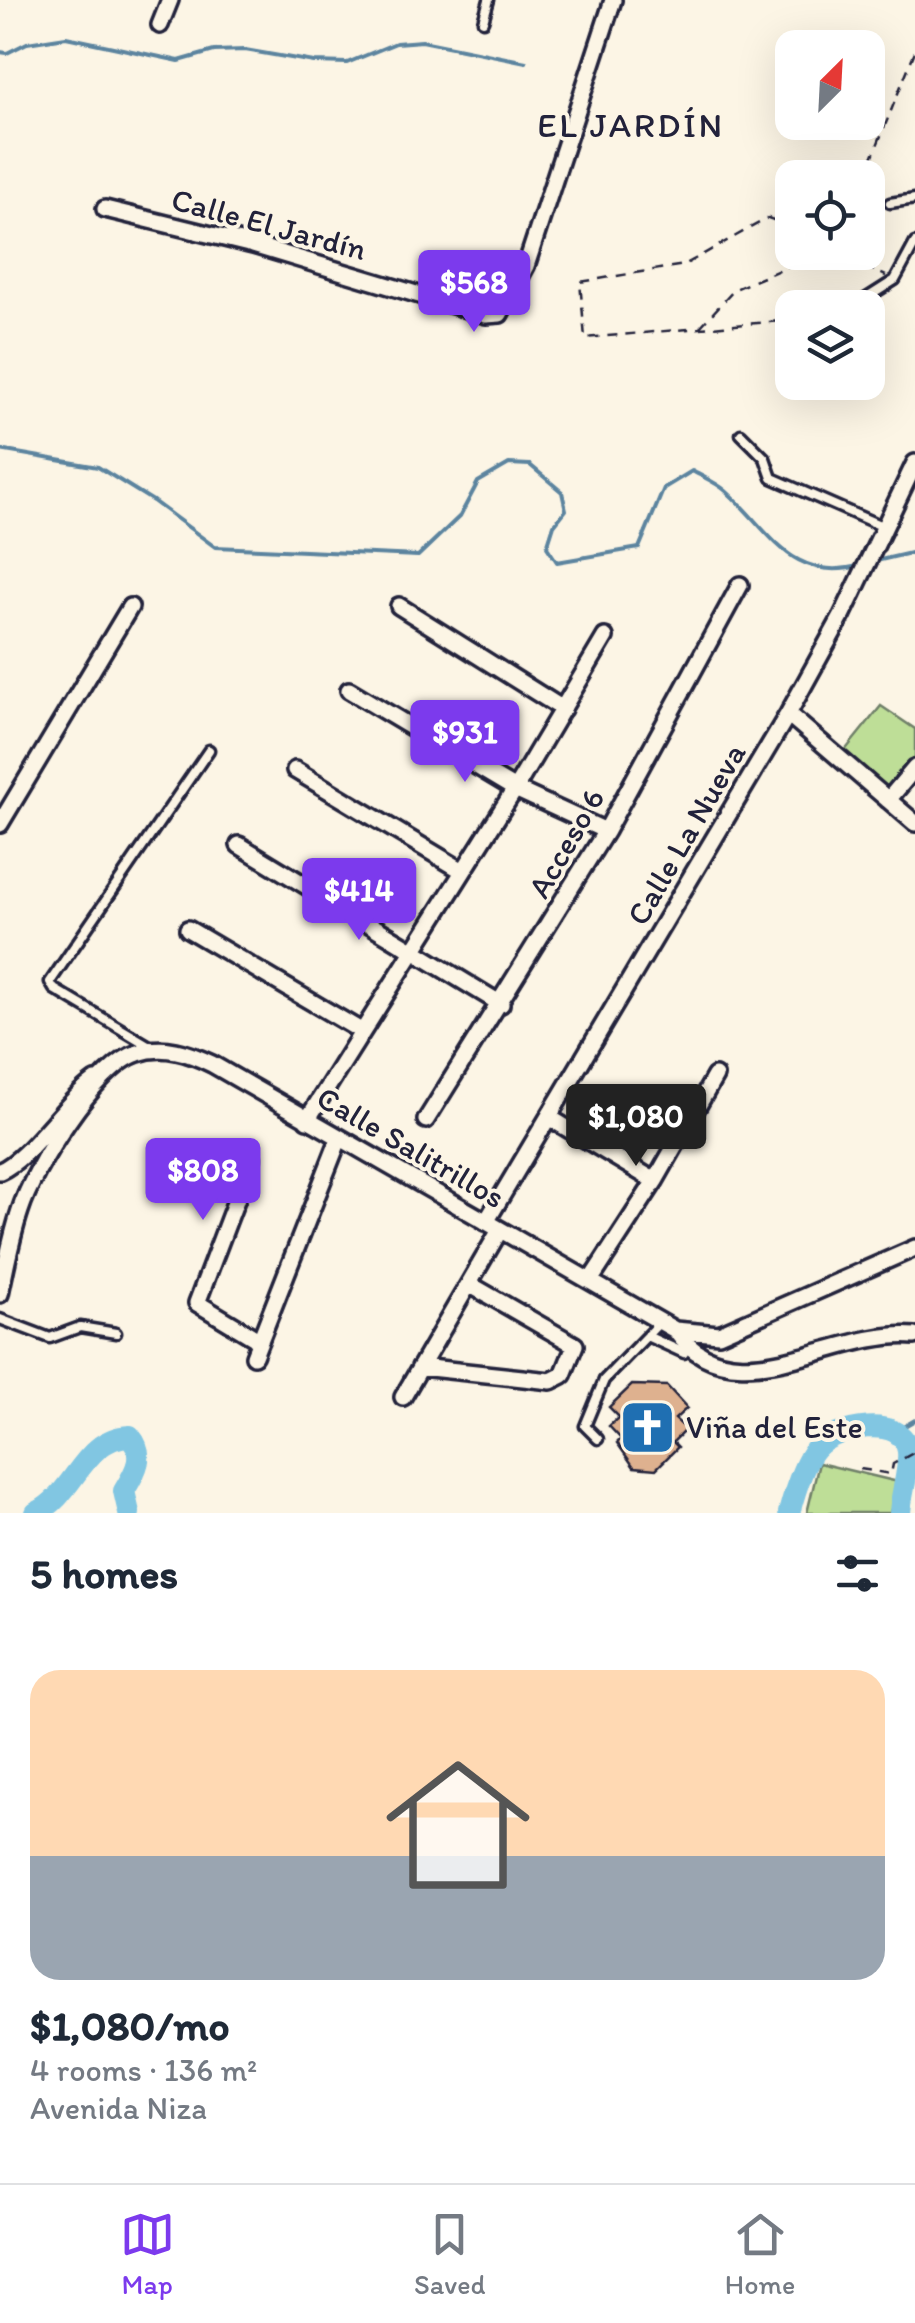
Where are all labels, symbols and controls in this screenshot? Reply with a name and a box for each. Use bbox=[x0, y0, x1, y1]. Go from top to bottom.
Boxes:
north arrow bbox=[775, 30, 885, 140]
map controls bbox=[775, 30, 885, 400]
district label: EL JARDÍN bbox=[537, 104, 725, 146]
button: locate bbox=[775, 160, 885, 270]
street label: Calle El Jardín bbox=[167, 180, 371, 268]
pin: $568 bbox=[415, 250, 533, 335]
text: $568 bbox=[440, 263, 508, 301]
button: layers bbox=[775, 290, 885, 400]
pin: $931 bbox=[406, 700, 524, 785]
text: $931 bbox=[432, 713, 498, 751]
street label: Calle La Nueva bbox=[619, 736, 754, 932]
street label: Acceso 6 bbox=[520, 781, 612, 905]
pin: $414 bbox=[300, 858, 418, 943]
text: $414 bbox=[324, 871, 394, 909]
street label: Calle Salitrillos bbox=[310, 1078, 512, 1216]
pin: $1,080 bbox=[555, 1084, 717, 1169]
text: $1,080 bbox=[588, 1097, 684, 1135]
pin: $808 bbox=[144, 1138, 262, 1223]
text: $808 bbox=[167, 1151, 239, 1189]
church icon: Viña del Este bbox=[617, 1397, 677, 1457]
place label: Viña del Este bbox=[686, 1408, 863, 1446]
icon: filters bbox=[830, 1546, 885, 1601]
text: 5 homes bbox=[30, 1548, 178, 1599]
icon: home bbox=[368, 1735, 548, 1915]
text: $1,080/mo bbox=[30, 2000, 230, 2051]
text: 4 rooms · 136 m² bbox=[30, 2051, 257, 2089]
text: Avenida Niza bbox=[30, 2089, 207, 2127]
tab: Map bbox=[120, 2207, 175, 2301]
tab: Saved bbox=[414, 2207, 485, 2301]
tab: Home bbox=[725, 2207, 795, 2301]

